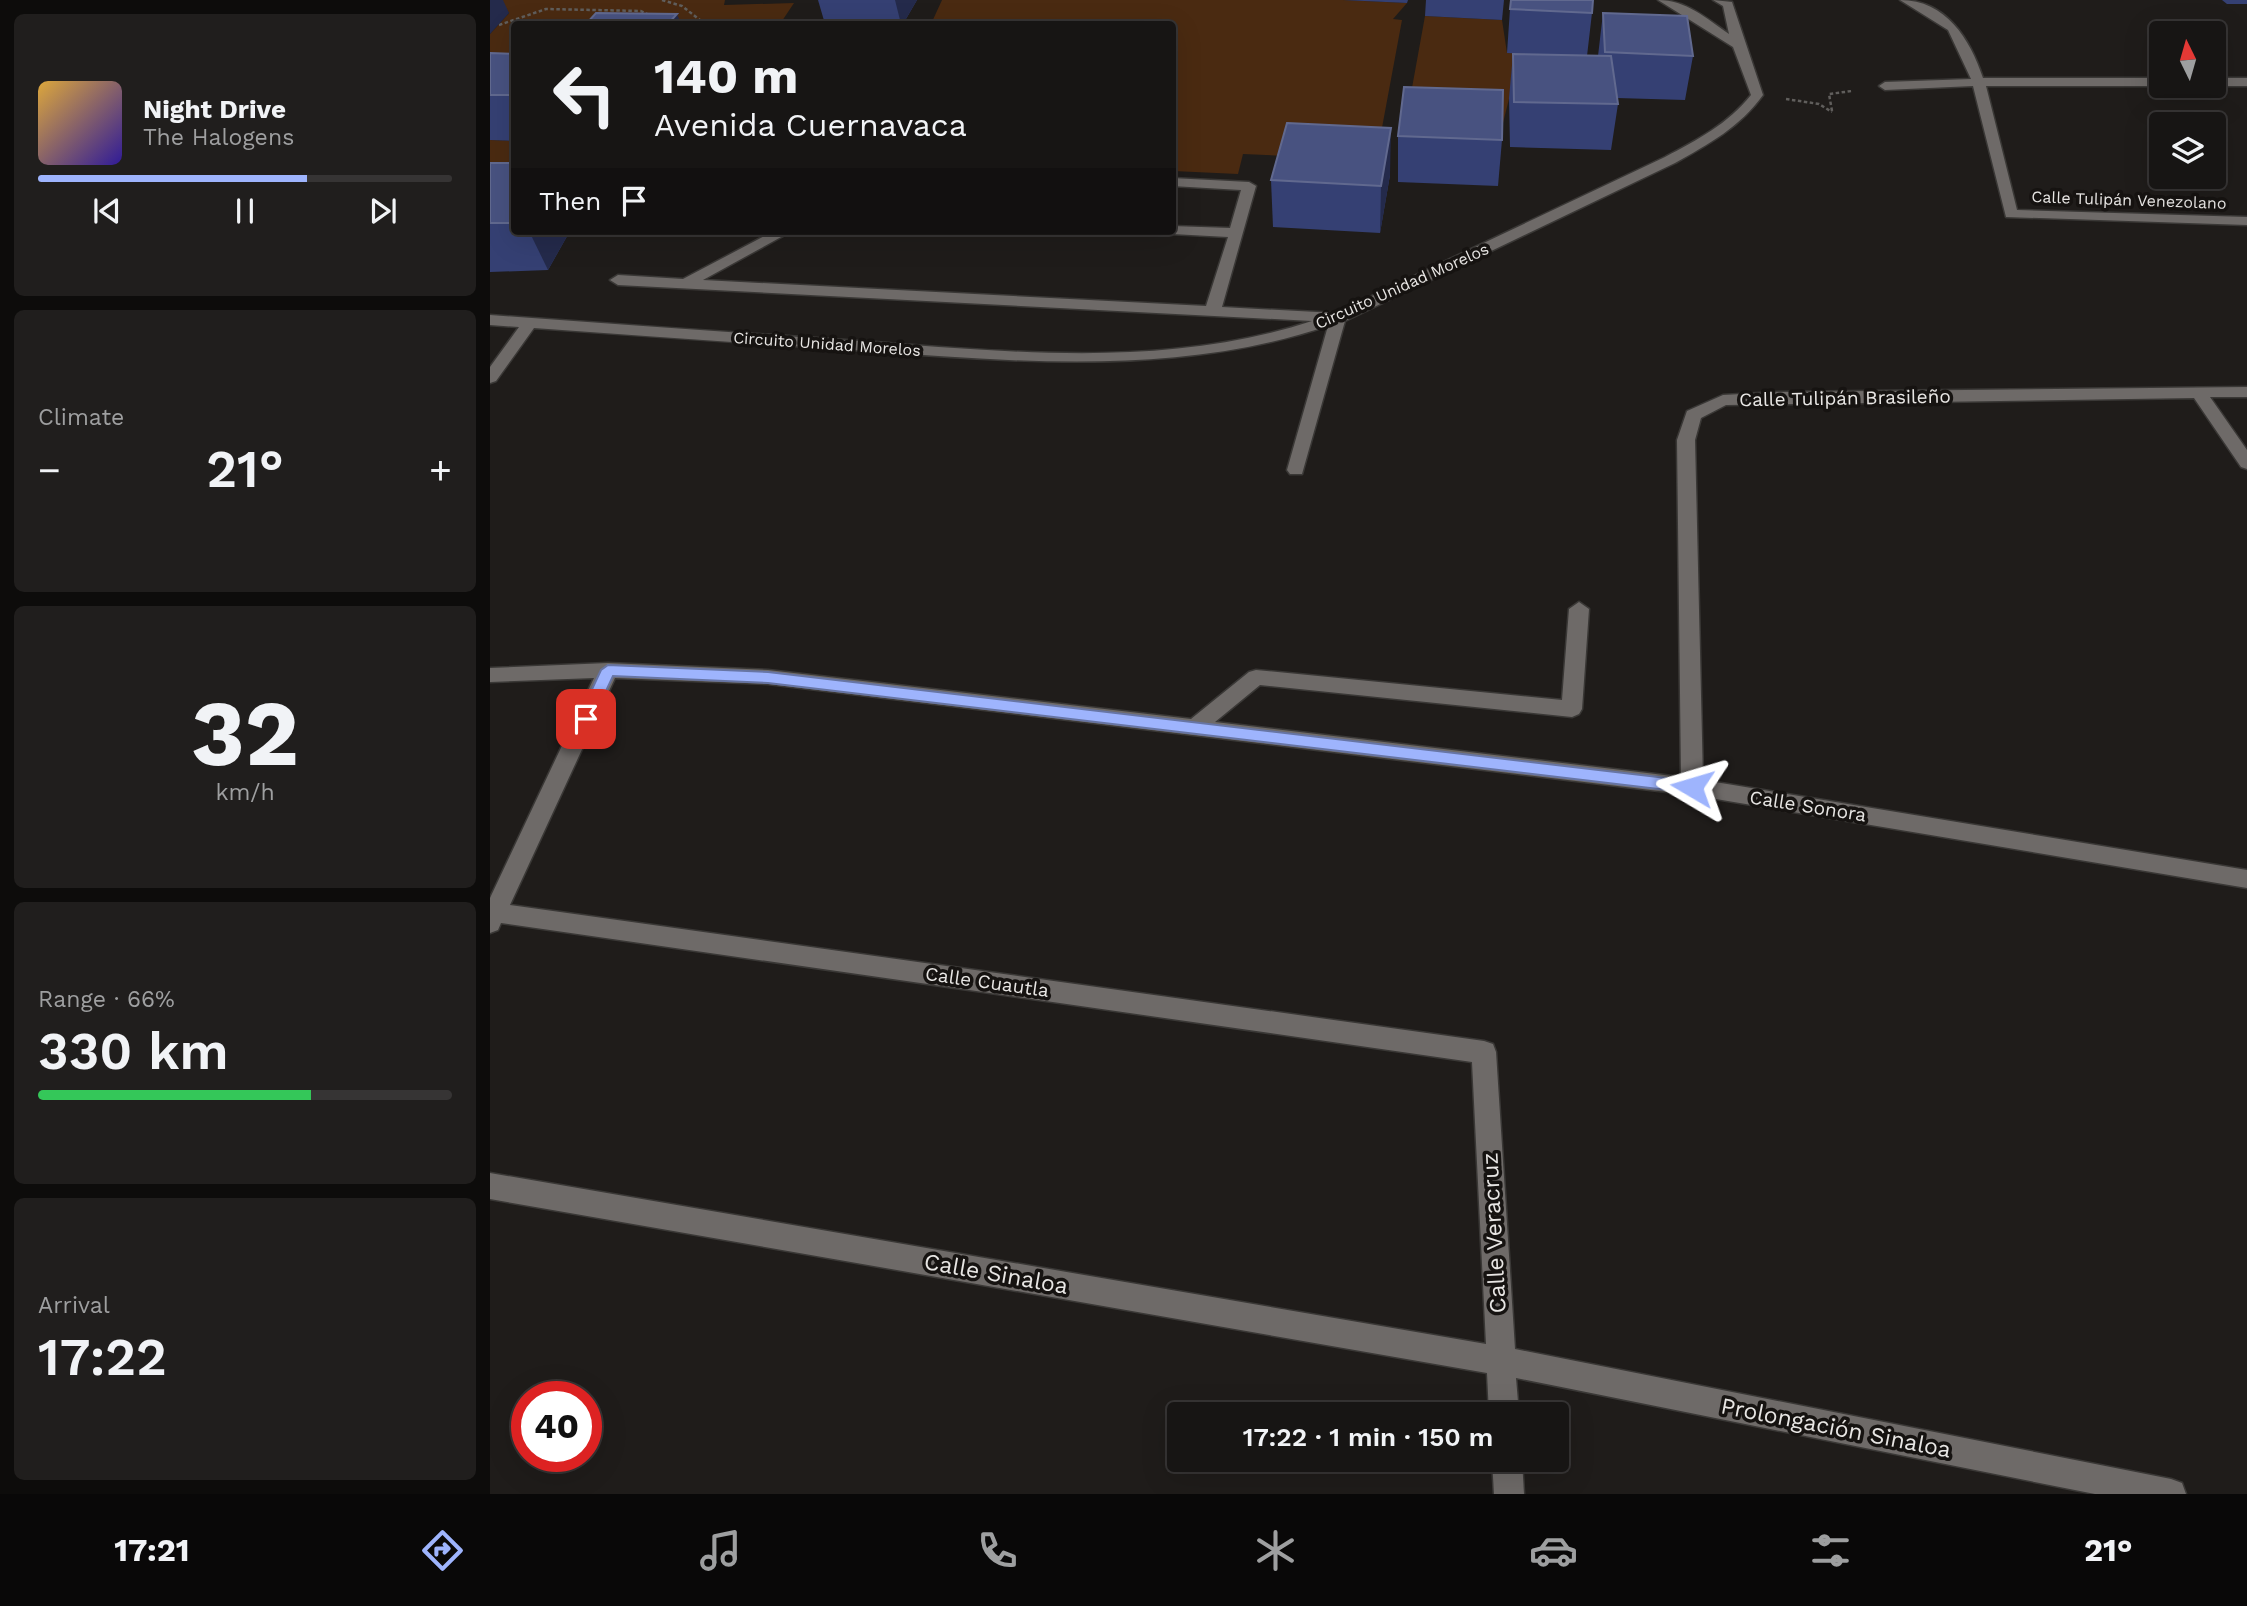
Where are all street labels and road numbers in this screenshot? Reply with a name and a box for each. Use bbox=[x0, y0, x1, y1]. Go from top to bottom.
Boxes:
street label: Calle Tulipán Venezolano bbox=[2031, 187, 2227, 213]
street label: Circuito Unidad Morelos bbox=[1312, 239, 1492, 333]
street label: Circuito Unidad Morelos bbox=[733, 328, 921, 360]
street label: Calle Tulipán Brasileño bbox=[1739, 385, 1951, 411]
street label: Calle Sonora bbox=[1748, 785, 1868, 827]
street label: Calle Cuautla bbox=[924, 962, 1051, 1002]
street label: Calle Veracruz bbox=[1476, 1152, 1512, 1314]
street label: Calle Sinaloa bbox=[922, 1248, 1070, 1300]
street label: Prolongación Sinaloa bbox=[1719, 1392, 1953, 1464]

